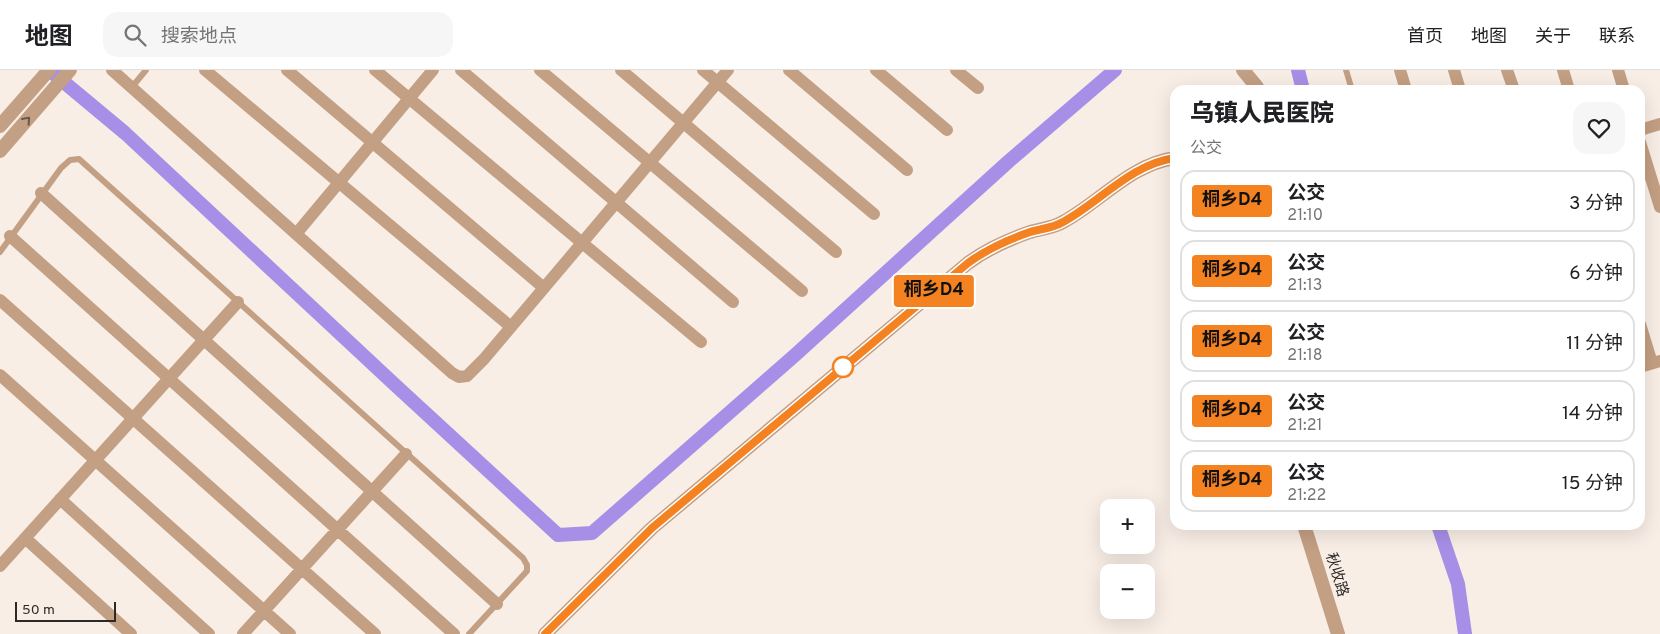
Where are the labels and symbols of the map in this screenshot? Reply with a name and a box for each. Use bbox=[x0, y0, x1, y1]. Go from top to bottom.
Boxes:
one-way arrow bbox=[21, 117, 30, 126]
line badge: 桐乡D4 bbox=[899, 275, 969, 307]
unlabelled marker bbox=[832, 356, 854, 378]
street label: 秋收路 bbox=[1320, 550, 1353, 599]
scale bar bbox=[15, 599, 116, 622]

